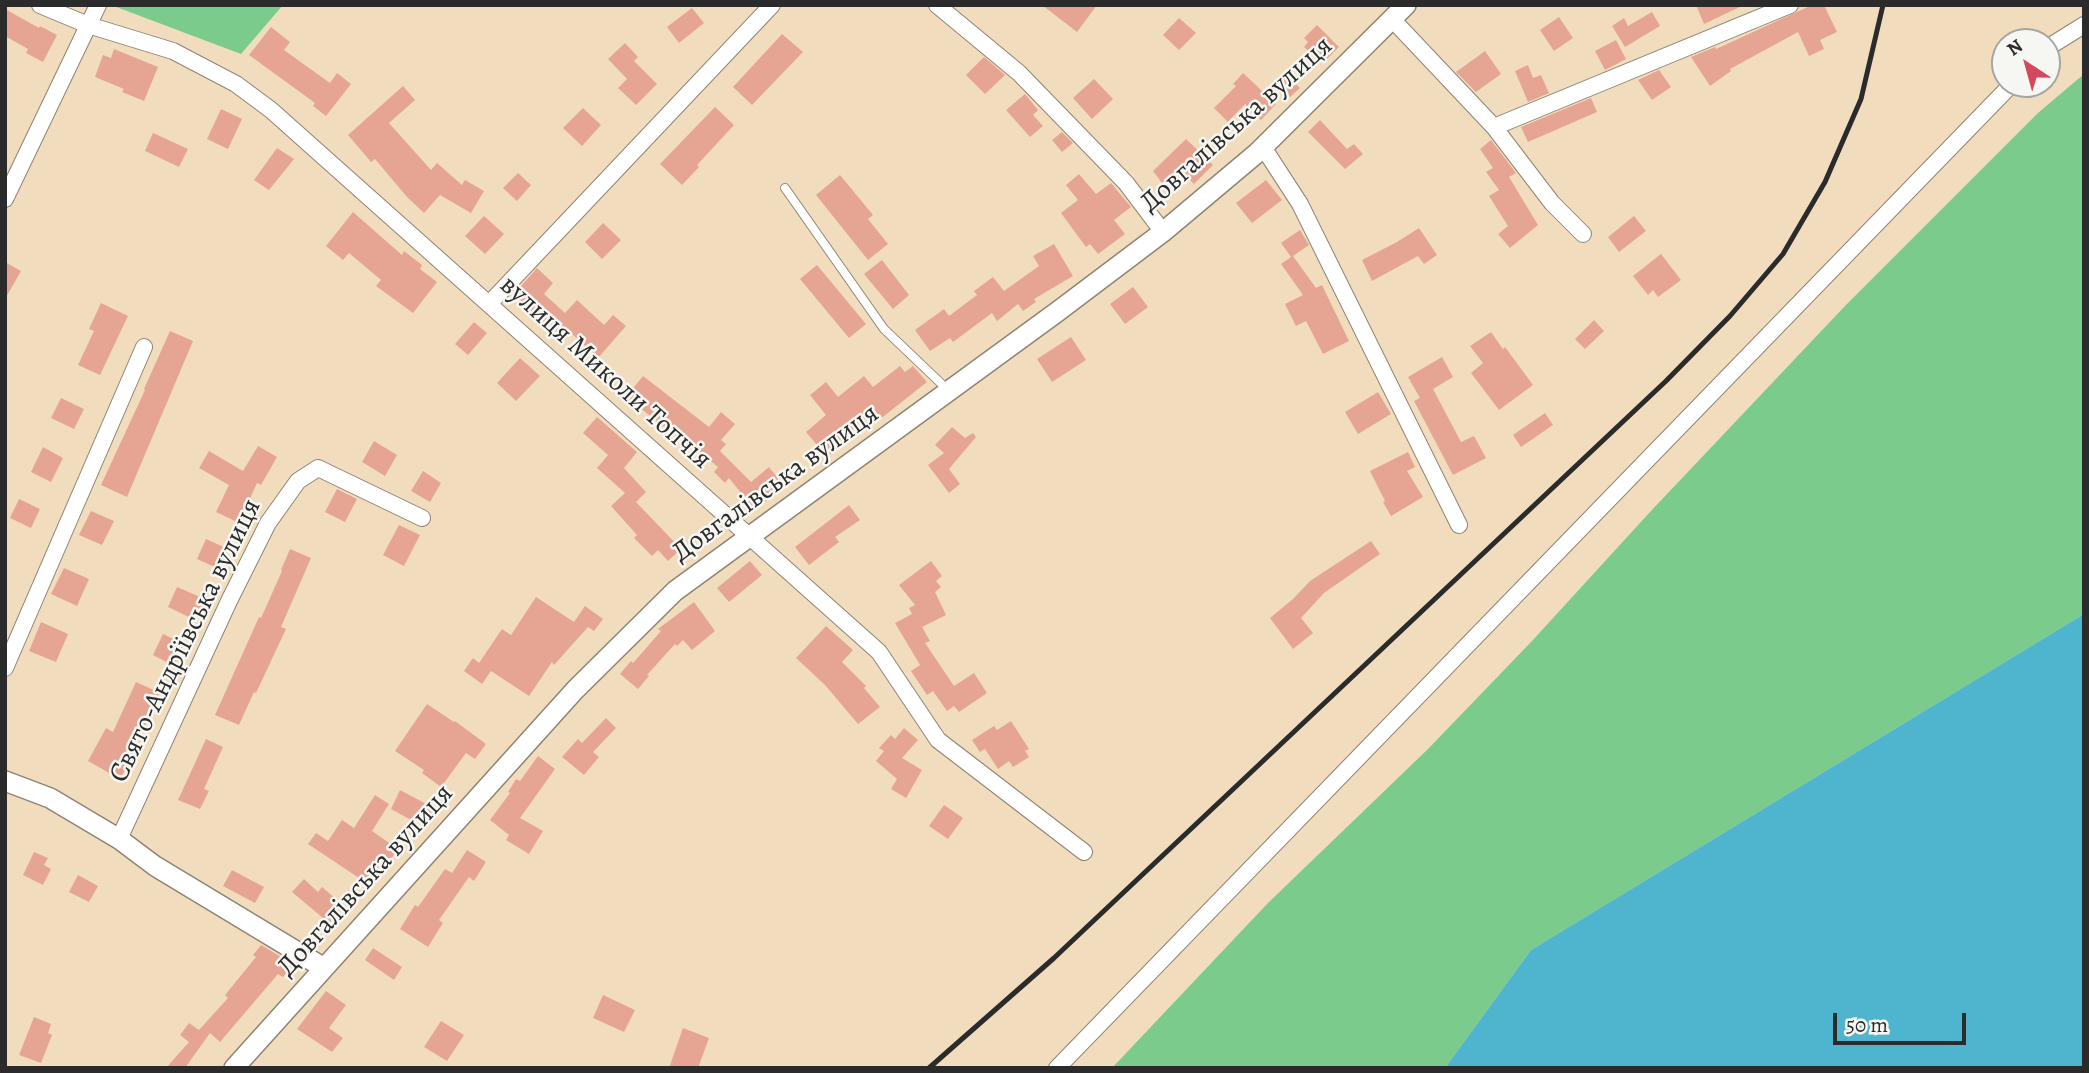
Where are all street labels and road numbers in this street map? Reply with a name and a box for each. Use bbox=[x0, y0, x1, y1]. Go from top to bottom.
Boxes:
street label: Довгалівська вулиця bbox=[1134, 30, 1340, 220]
street label: вулиця Миколи Топчія bbox=[492, 269, 718, 477]
street label: Довгалівська вулиця bbox=[666, 398, 886, 570]
street label: Свято-Андріївська вулиця bbox=[103, 494, 269, 788]
street label: Довгалівська вулиця bbox=[271, 778, 461, 984]

